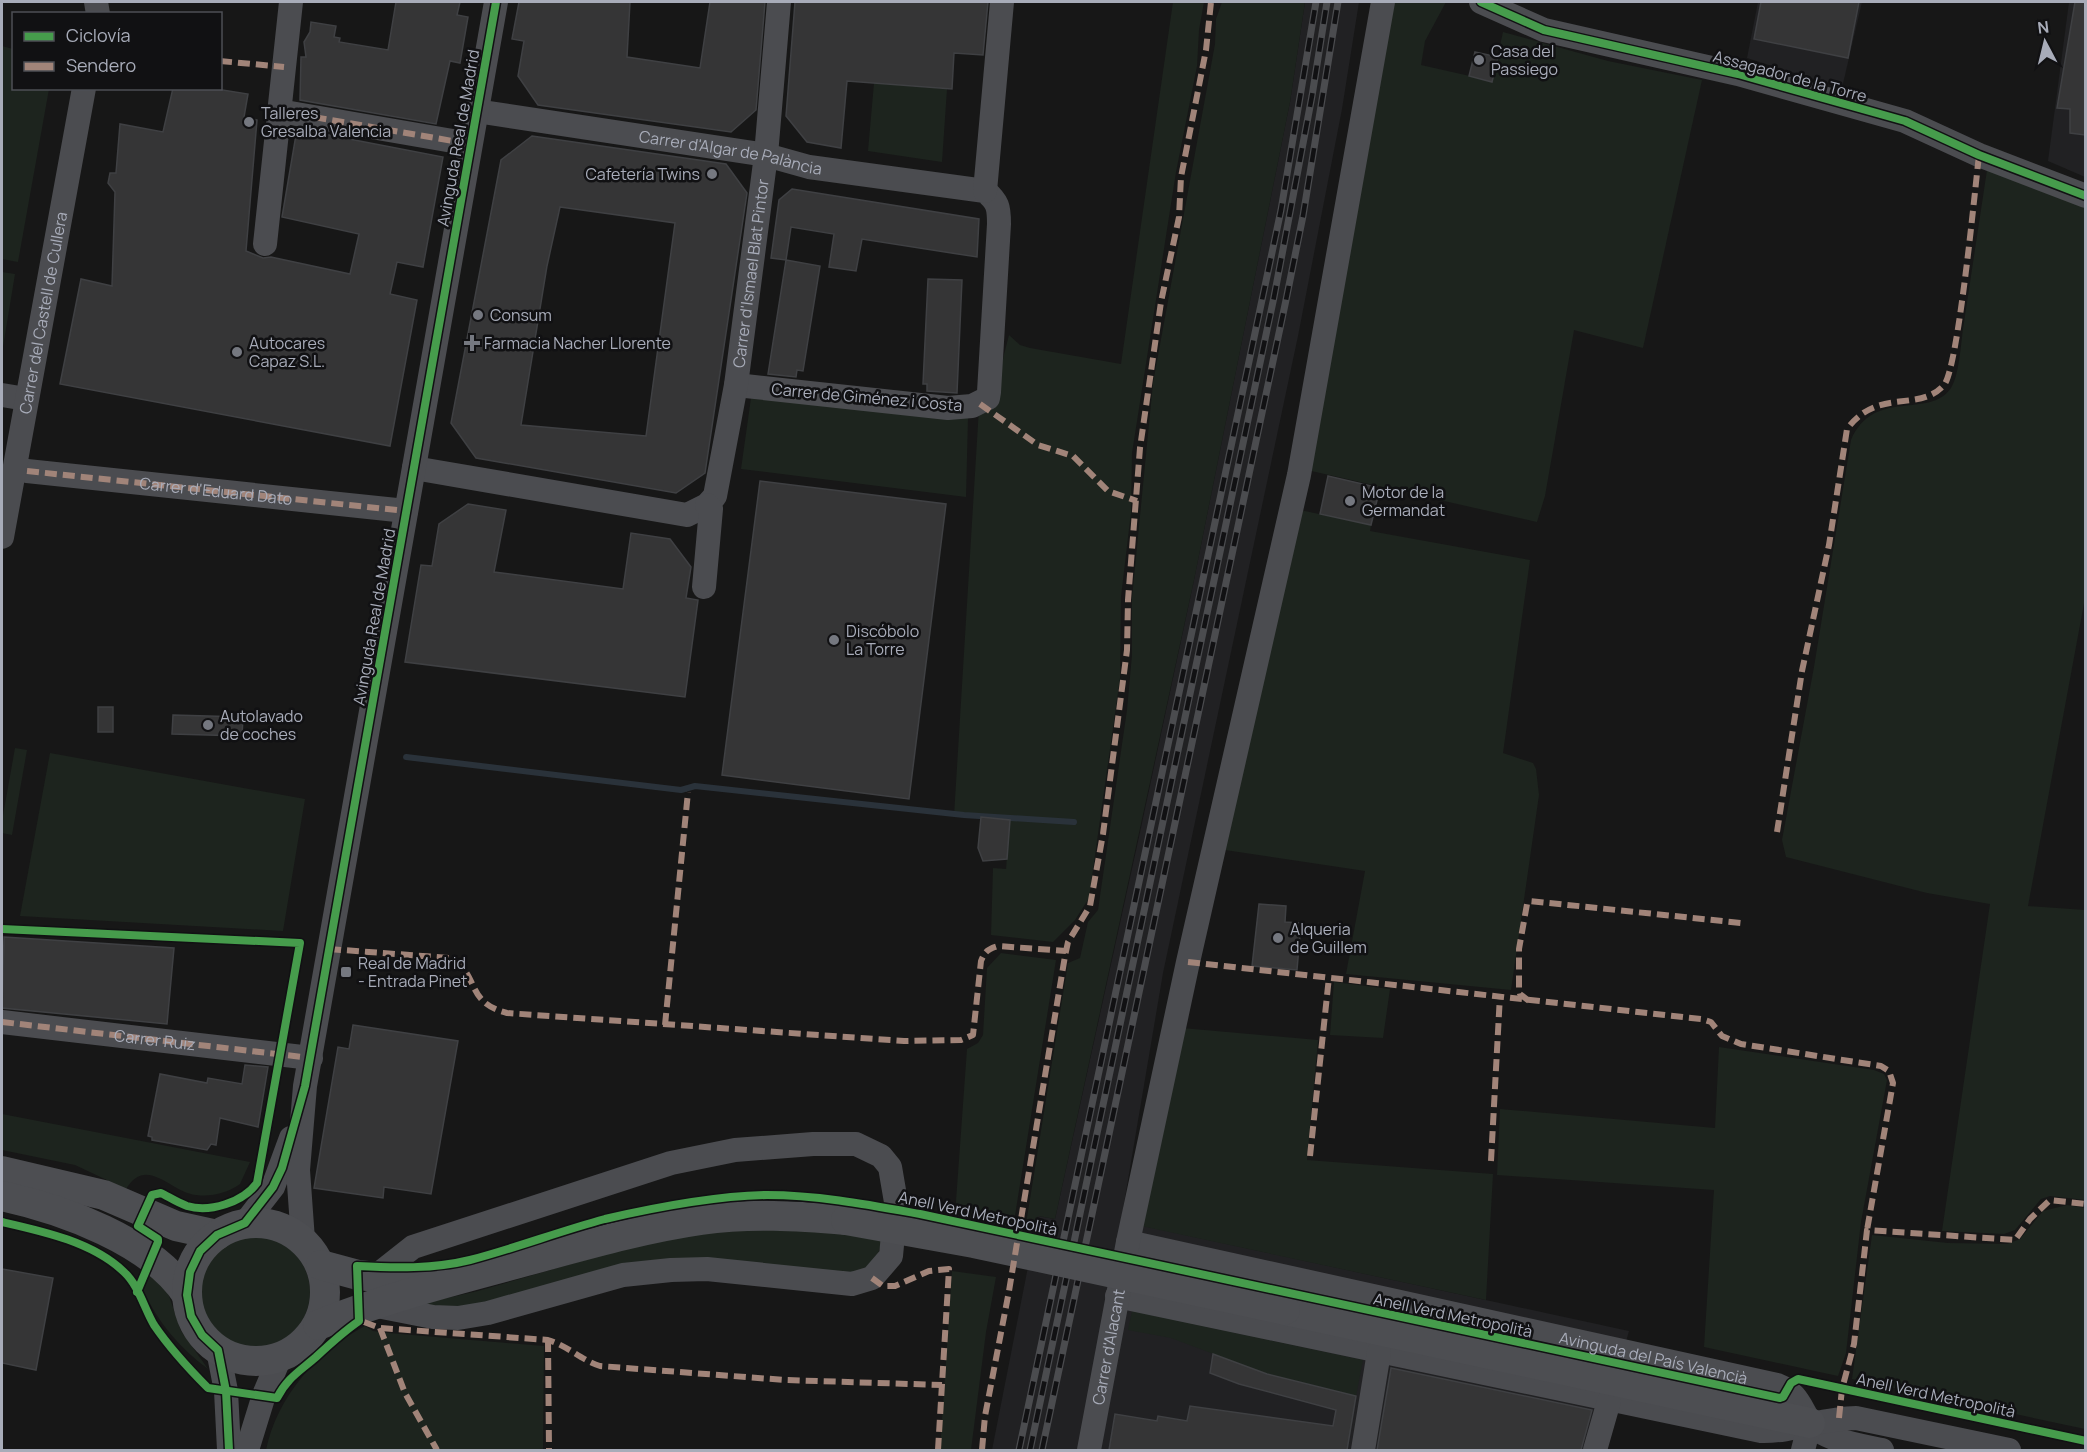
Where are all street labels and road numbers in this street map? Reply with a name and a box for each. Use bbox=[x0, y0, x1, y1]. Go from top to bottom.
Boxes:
street label: Assagador de la Torre bbox=[1711, 45, 1869, 107]
street label: Avinguda Real de Madrid bbox=[432, 48, 484, 228]
street label: Carrer d'Algar de Palància bbox=[638, 125, 823, 180]
street label: Carrer d'Ismael Blat Pintor bbox=[727, 177, 774, 369]
street label: Carrer del Castell de Cullera bbox=[14, 210, 72, 416]
street label: Carrer de Giménez i Costa bbox=[771, 378, 963, 416]
street label: Carrer d'Eduard Dato bbox=[138, 472, 293, 510]
street label: Avinguda Real de Madrid bbox=[348, 527, 400, 707]
street label: Carrer Ruiz bbox=[113, 1024, 197, 1055]
street label: Anell Verd Metropolità bbox=[897, 1185, 1059, 1241]
street label: Carrer d'Alacant bbox=[1087, 1287, 1130, 1407]
street label: Anell Verd Metropolità bbox=[1372, 1287, 1534, 1343]
street label: Avinguda del País Valencià bbox=[1557, 1326, 1750, 1389]
street label: Anell Verd Metropolità bbox=[1855, 1367, 2017, 1423]

